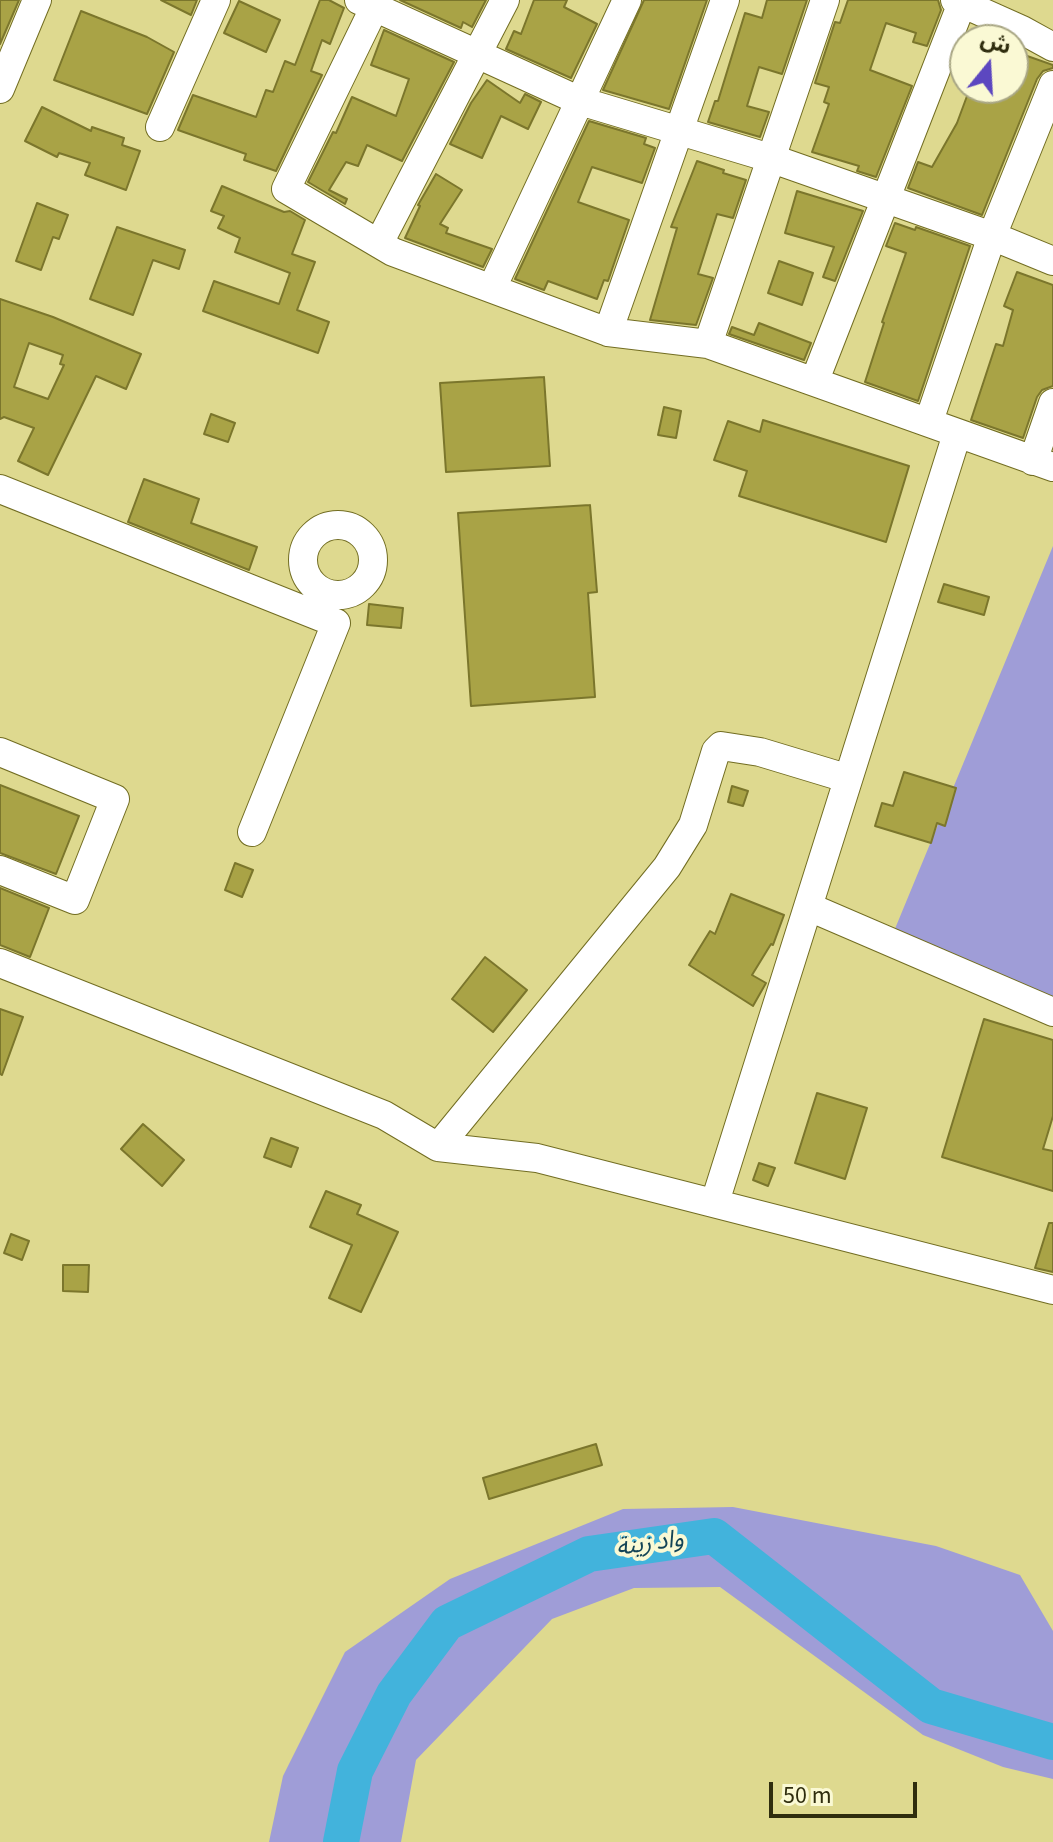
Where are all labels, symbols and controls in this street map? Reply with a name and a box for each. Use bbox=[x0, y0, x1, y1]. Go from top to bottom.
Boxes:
text: ش bbox=[977, 23, 1015, 63]
north arrow bbox=[949, 24, 1029, 104]
water label: واد زينة bbox=[614, 1526, 686, 1564]
scale bar bbox=[773, 1766, 921, 1816]
text: 50 m bbox=[783, 1778, 832, 1813]

